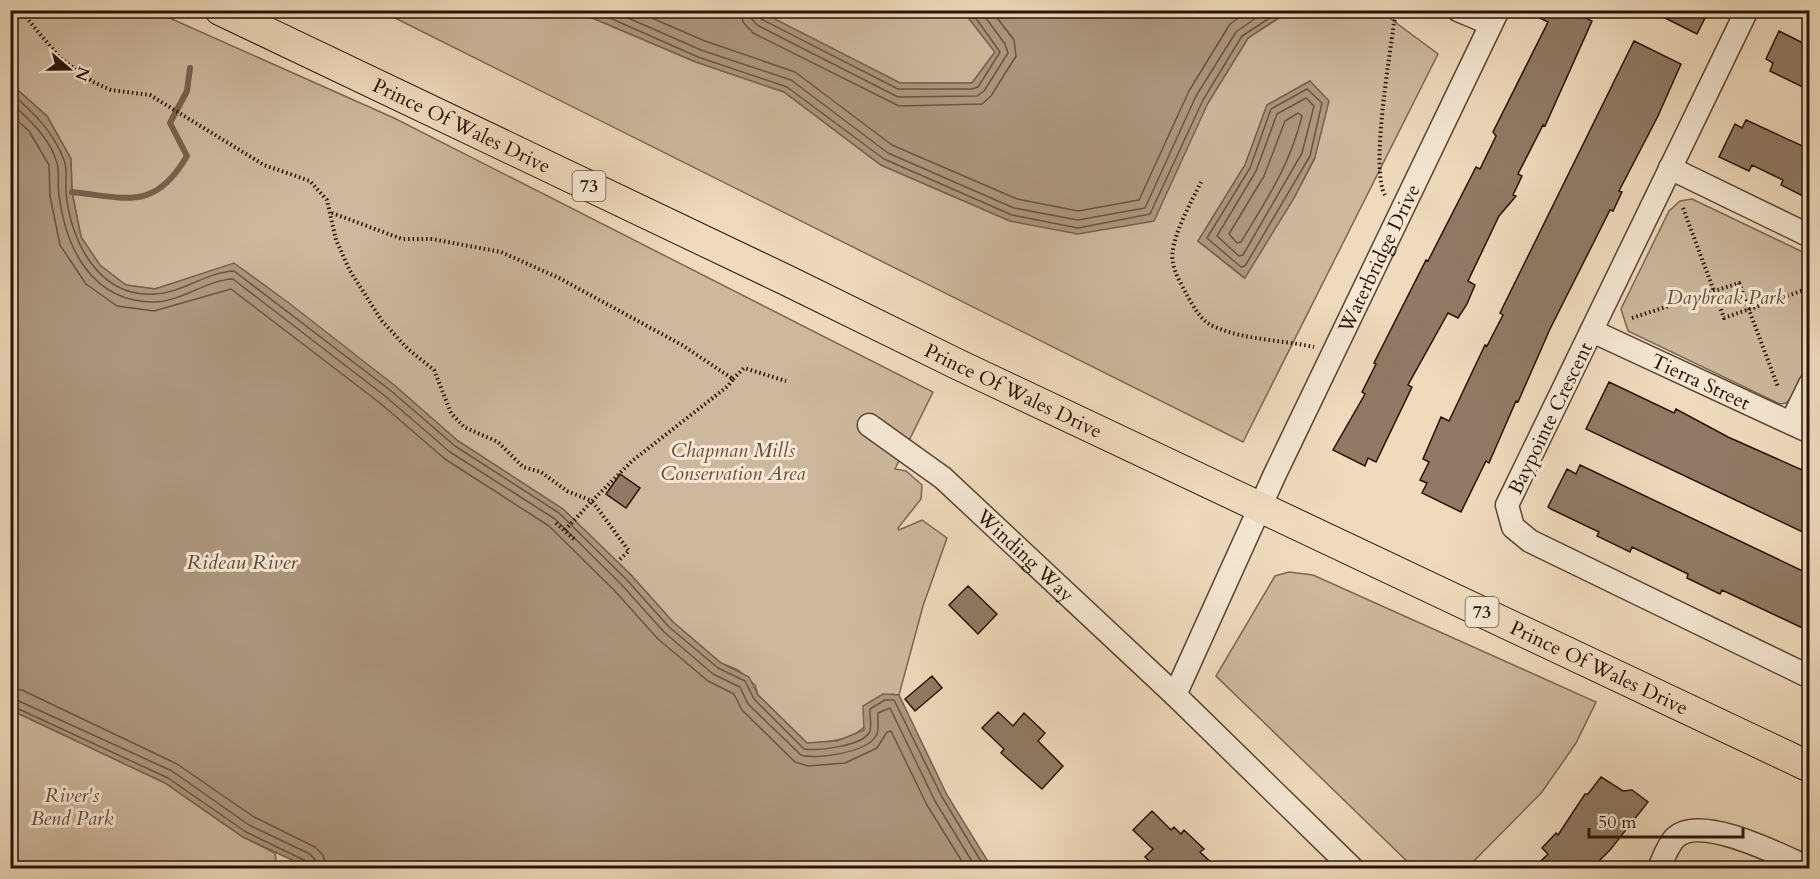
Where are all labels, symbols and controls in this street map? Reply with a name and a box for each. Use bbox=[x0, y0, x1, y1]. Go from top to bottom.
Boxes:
north arrow bbox=[39, 39, 99, 99]
text: N bbox=[69, 63, 95, 84]
street label: Prince Of Wales Drive bbox=[368, 72, 555, 180]
road number: 73 bbox=[572, 171, 606, 201]
street label: Waterbridge Drive bbox=[1332, 180, 1426, 338]
park label: Daybreak Park bbox=[1667, 284, 1785, 311]
street label: Prince Of Wales Drive bbox=[920, 337, 1107, 445]
street label: Baypointe Crescent bbox=[1502, 337, 1599, 499]
street label: Tierra Street bbox=[1647, 347, 1755, 417]
park label: Chapman Mills Conservation Area bbox=[661, 437, 806, 487]
street label: Winding Way bbox=[970, 502, 1080, 608]
water label: Rideau River bbox=[187, 548, 299, 577]
road number: 73 bbox=[1466, 597, 1498, 627]
street label: Prince Of Wales Drive bbox=[1506, 614, 1693, 722]
park label: River's Bend Park bbox=[31, 782, 113, 832]
scale bar bbox=[1589, 801, 1744, 839]
text: 50 m bbox=[1598, 810, 1637, 835]

